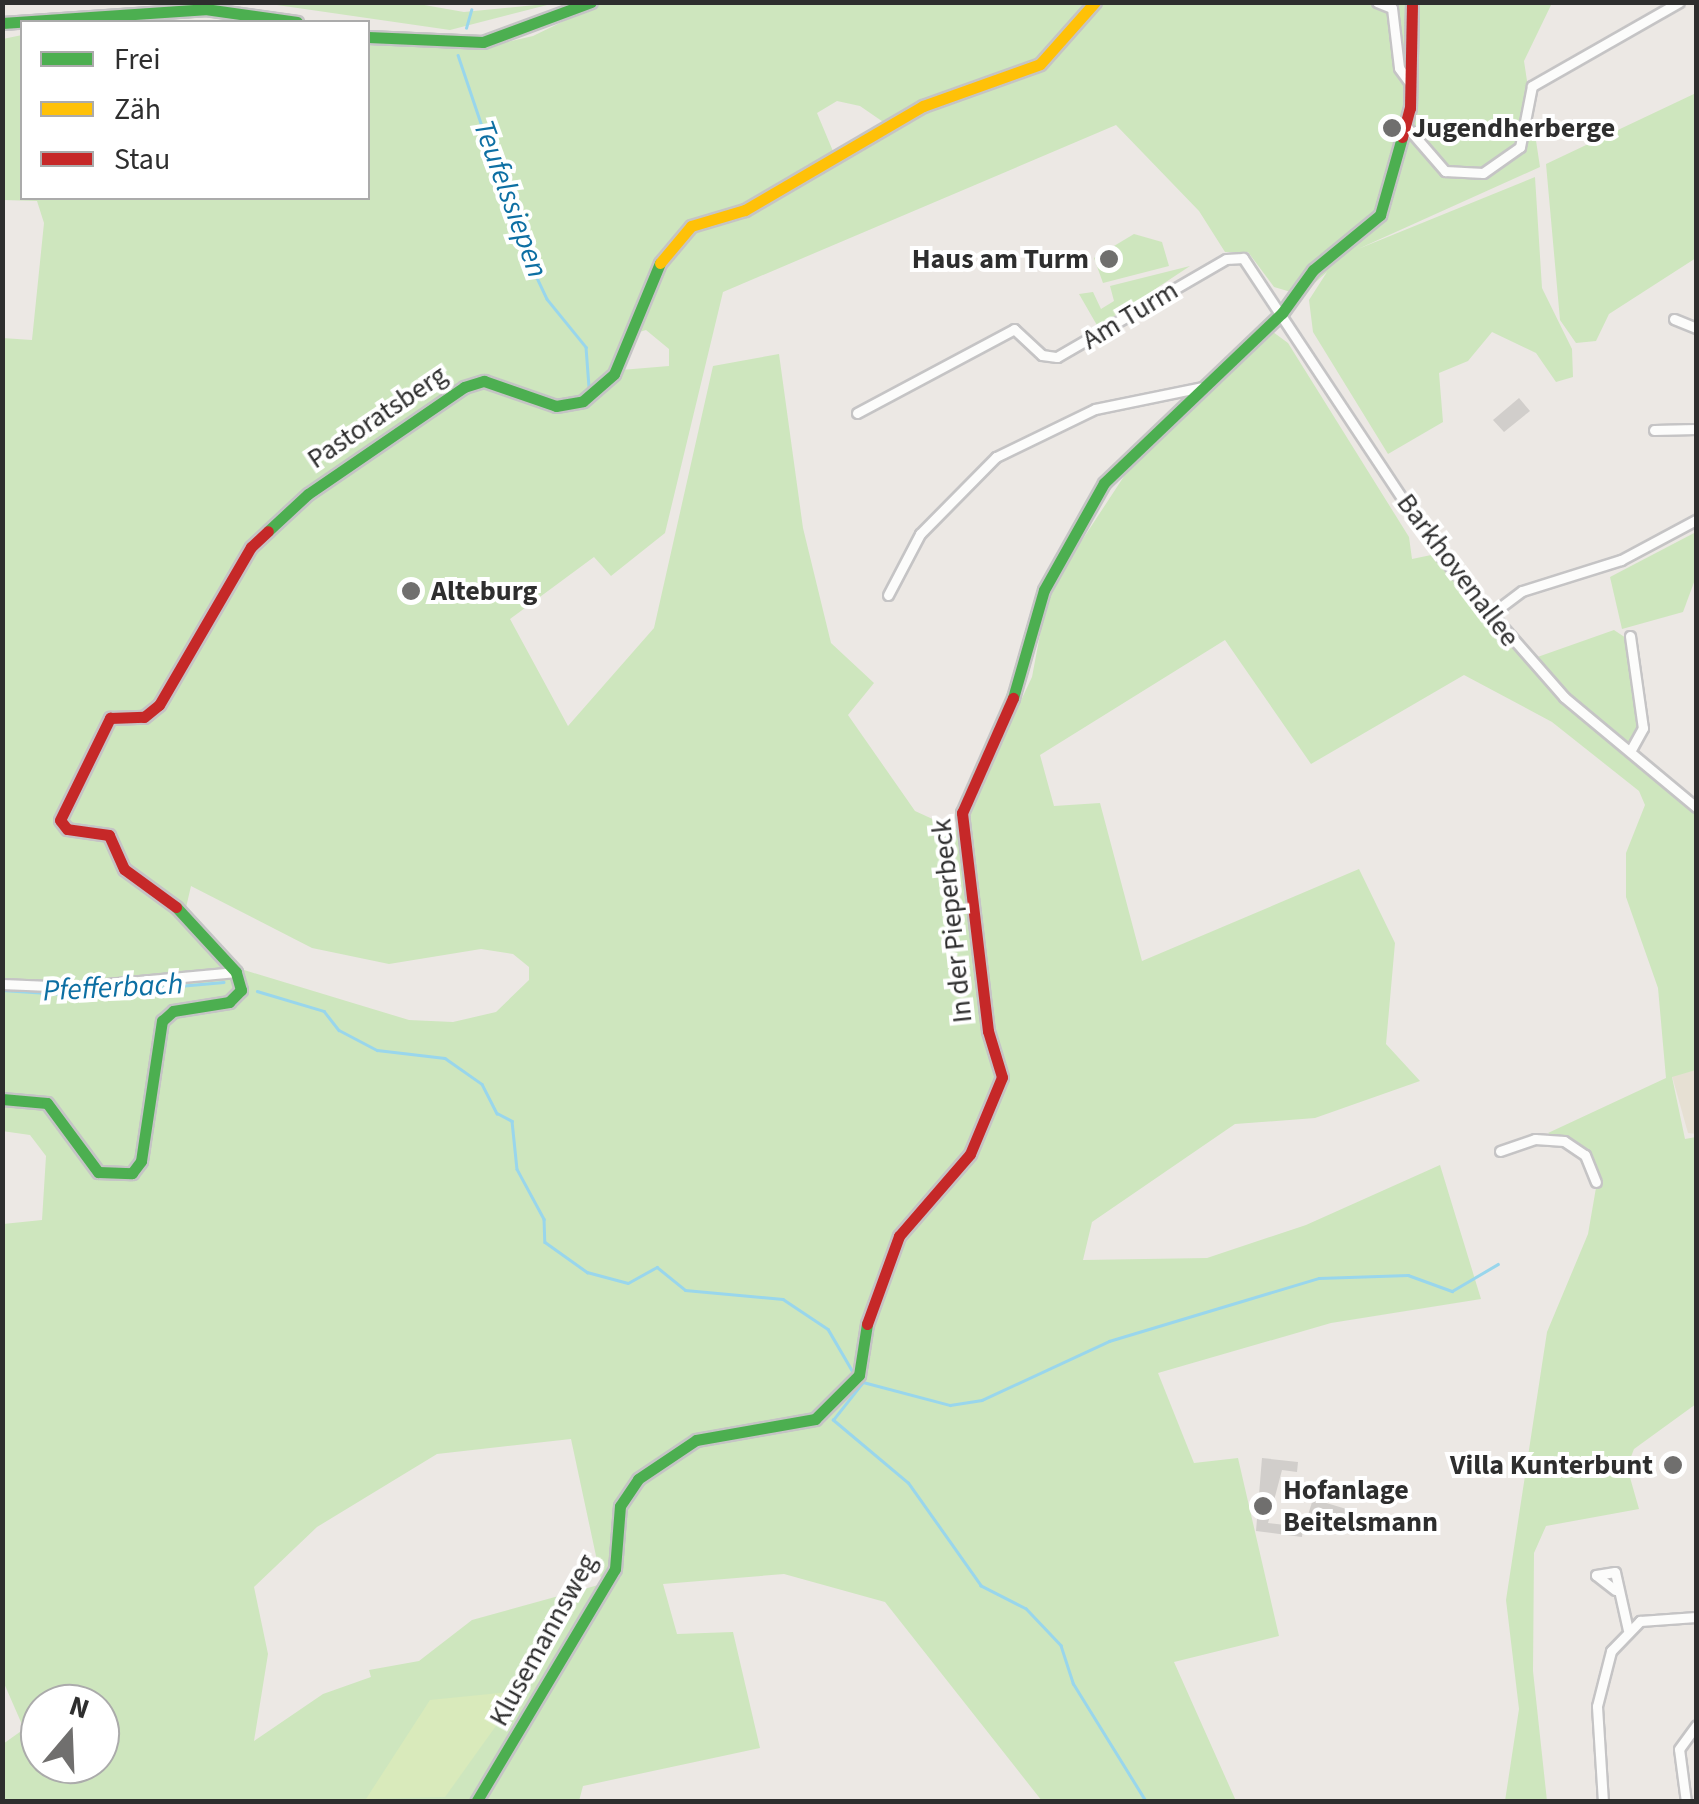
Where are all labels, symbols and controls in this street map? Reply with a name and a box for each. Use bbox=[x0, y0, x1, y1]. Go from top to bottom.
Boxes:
legend bbox=[20, 20, 370, 200]
text: Frei bbox=[114, 38, 161, 81]
text: Zäh bbox=[114, 88, 161, 131]
place label: Jugendherberge bbox=[1412, 111, 1615, 145]
water label: Teufelssiepen bbox=[465, 115, 555, 283]
marker: Jugendherberge bbox=[1381, 117, 1403, 139]
text: Stau bbox=[114, 138, 170, 181]
place label: Haus am Turm bbox=[912, 242, 1089, 276]
marker: Haus am Turm bbox=[1098, 248, 1120, 270]
street label: Am Turm bbox=[1076, 273, 1184, 357]
street label: Pastoratsberg bbox=[301, 358, 453, 476]
street label: Barkhovenallee bbox=[1390, 487, 1526, 653]
place label: Alteburg bbox=[431, 574, 538, 608]
marker: Alteburg bbox=[400, 580, 422, 602]
street label: In der Pieperbeck bbox=[925, 817, 979, 1025]
water label: Pfefferbach bbox=[42, 966, 184, 1010]
place label: Villa Kunterbunt bbox=[1450, 1448, 1653, 1482]
marker: Villa Kunterbunt bbox=[1662, 1454, 1684, 1476]
place label: Hofanlage Beitelsmann bbox=[1283, 1473, 1438, 1539]
marker: Hofanlage Beitelsmann bbox=[1252, 1495, 1274, 1517]
street label: Klusemannsweg bbox=[482, 1548, 604, 1732]
north arrow bbox=[20, 1684, 120, 1784]
text: N bbox=[64, 1686, 94, 1729]

